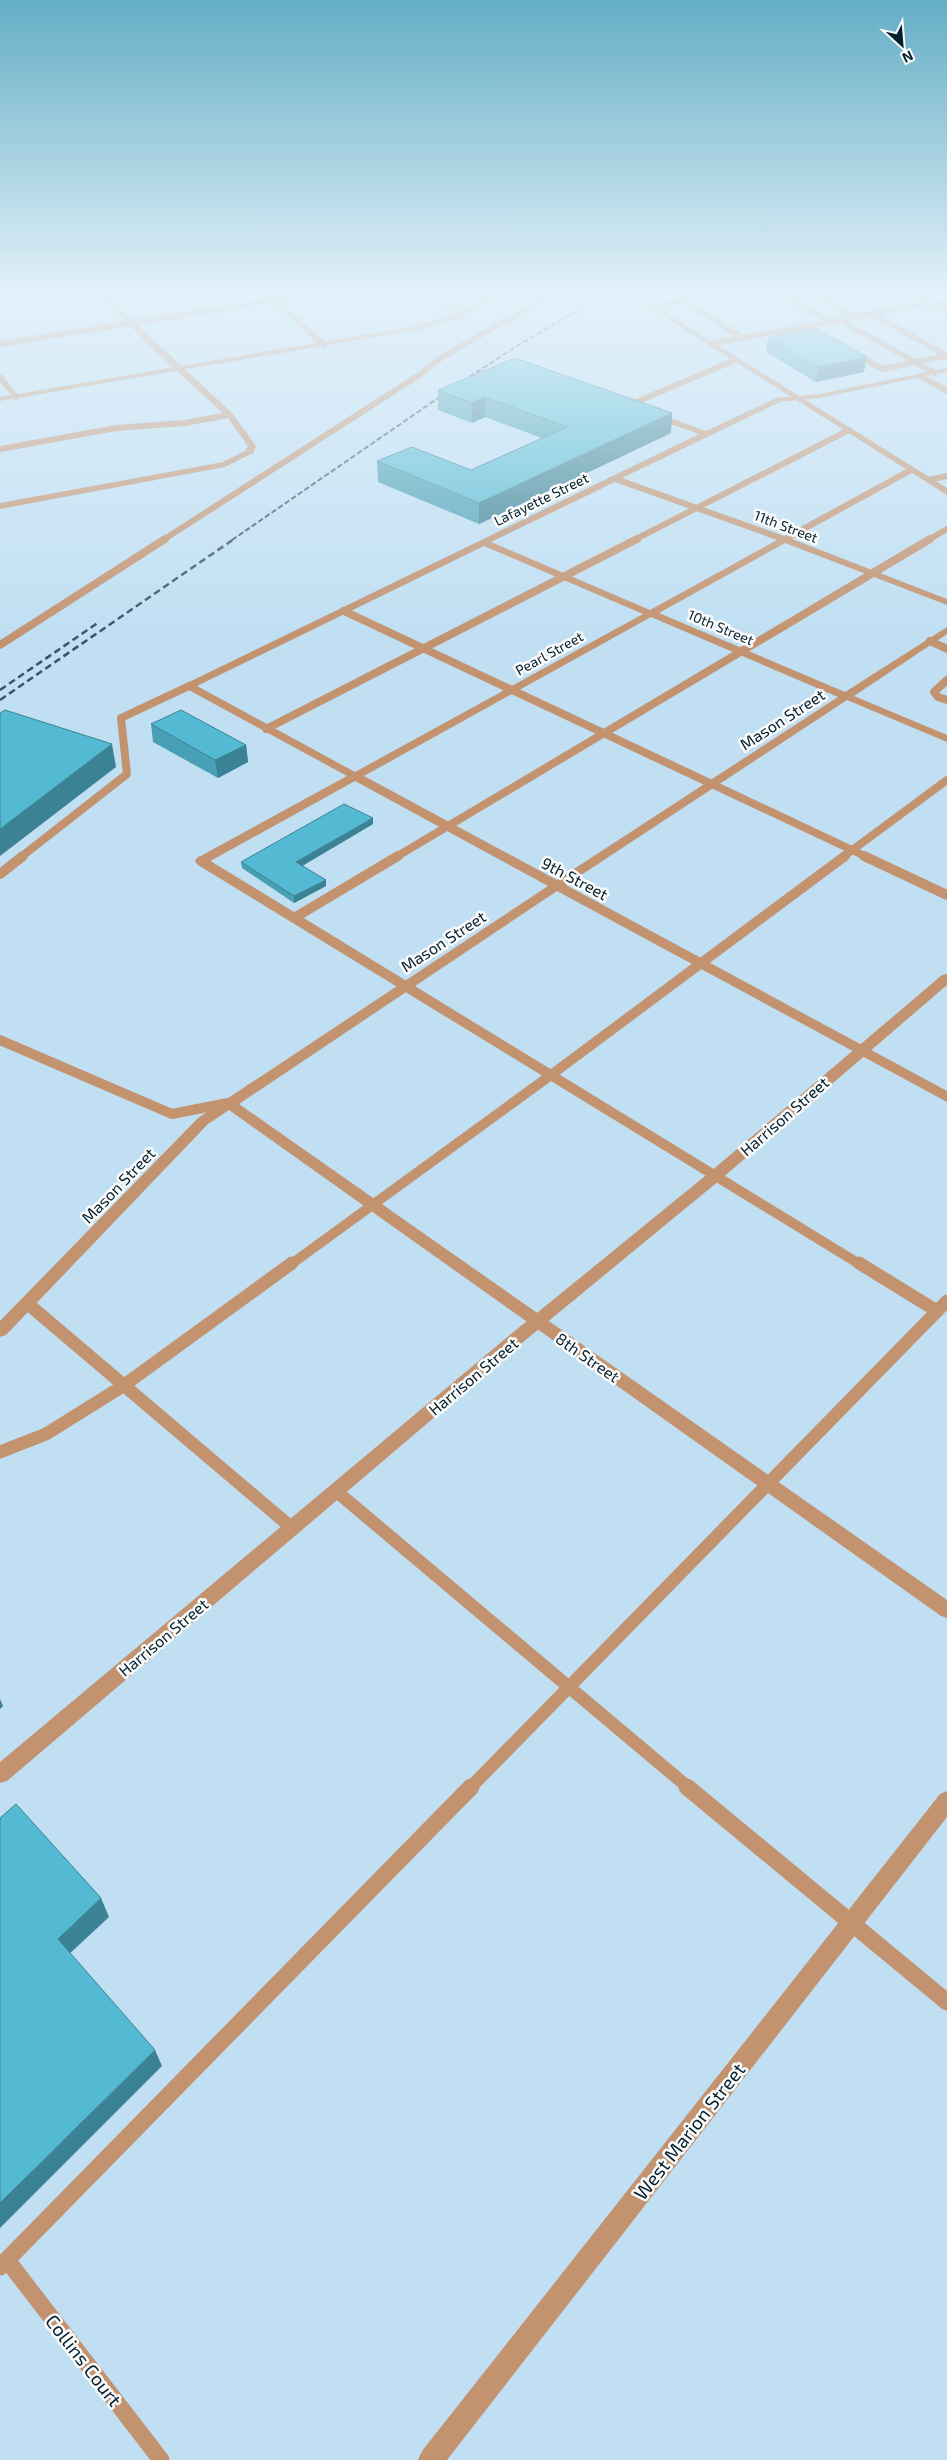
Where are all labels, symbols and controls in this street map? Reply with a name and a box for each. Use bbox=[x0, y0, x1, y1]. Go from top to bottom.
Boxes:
north arrow bbox=[877, 20, 927, 70]
text: N bbox=[900, 47, 916, 67]
street label: Lafayette Street bbox=[491, 469, 591, 529]
street label: 11th Street bbox=[752, 506, 820, 546]
street label: 10th Street bbox=[686, 606, 756, 648]
street label: Pearl Street bbox=[512, 627, 586, 679]
street label: Mason Street bbox=[736, 685, 828, 753]
street label: 9th Street bbox=[538, 853, 612, 903]
street label: Mason Street bbox=[397, 907, 489, 975]
street label: Harrison Street bbox=[736, 1072, 832, 1160]
street label: Mason Street bbox=[77, 1143, 159, 1227]
street label: 8th Street bbox=[553, 1328, 623, 1386]
street label: Harrison Street bbox=[424, 1333, 522, 1419]
street label: Harrison Street bbox=[114, 1594, 212, 1680]
street label: West Marion Street bbox=[628, 2058, 750, 2204]
street label: Collins Court bbox=[41, 2310, 127, 2410]

